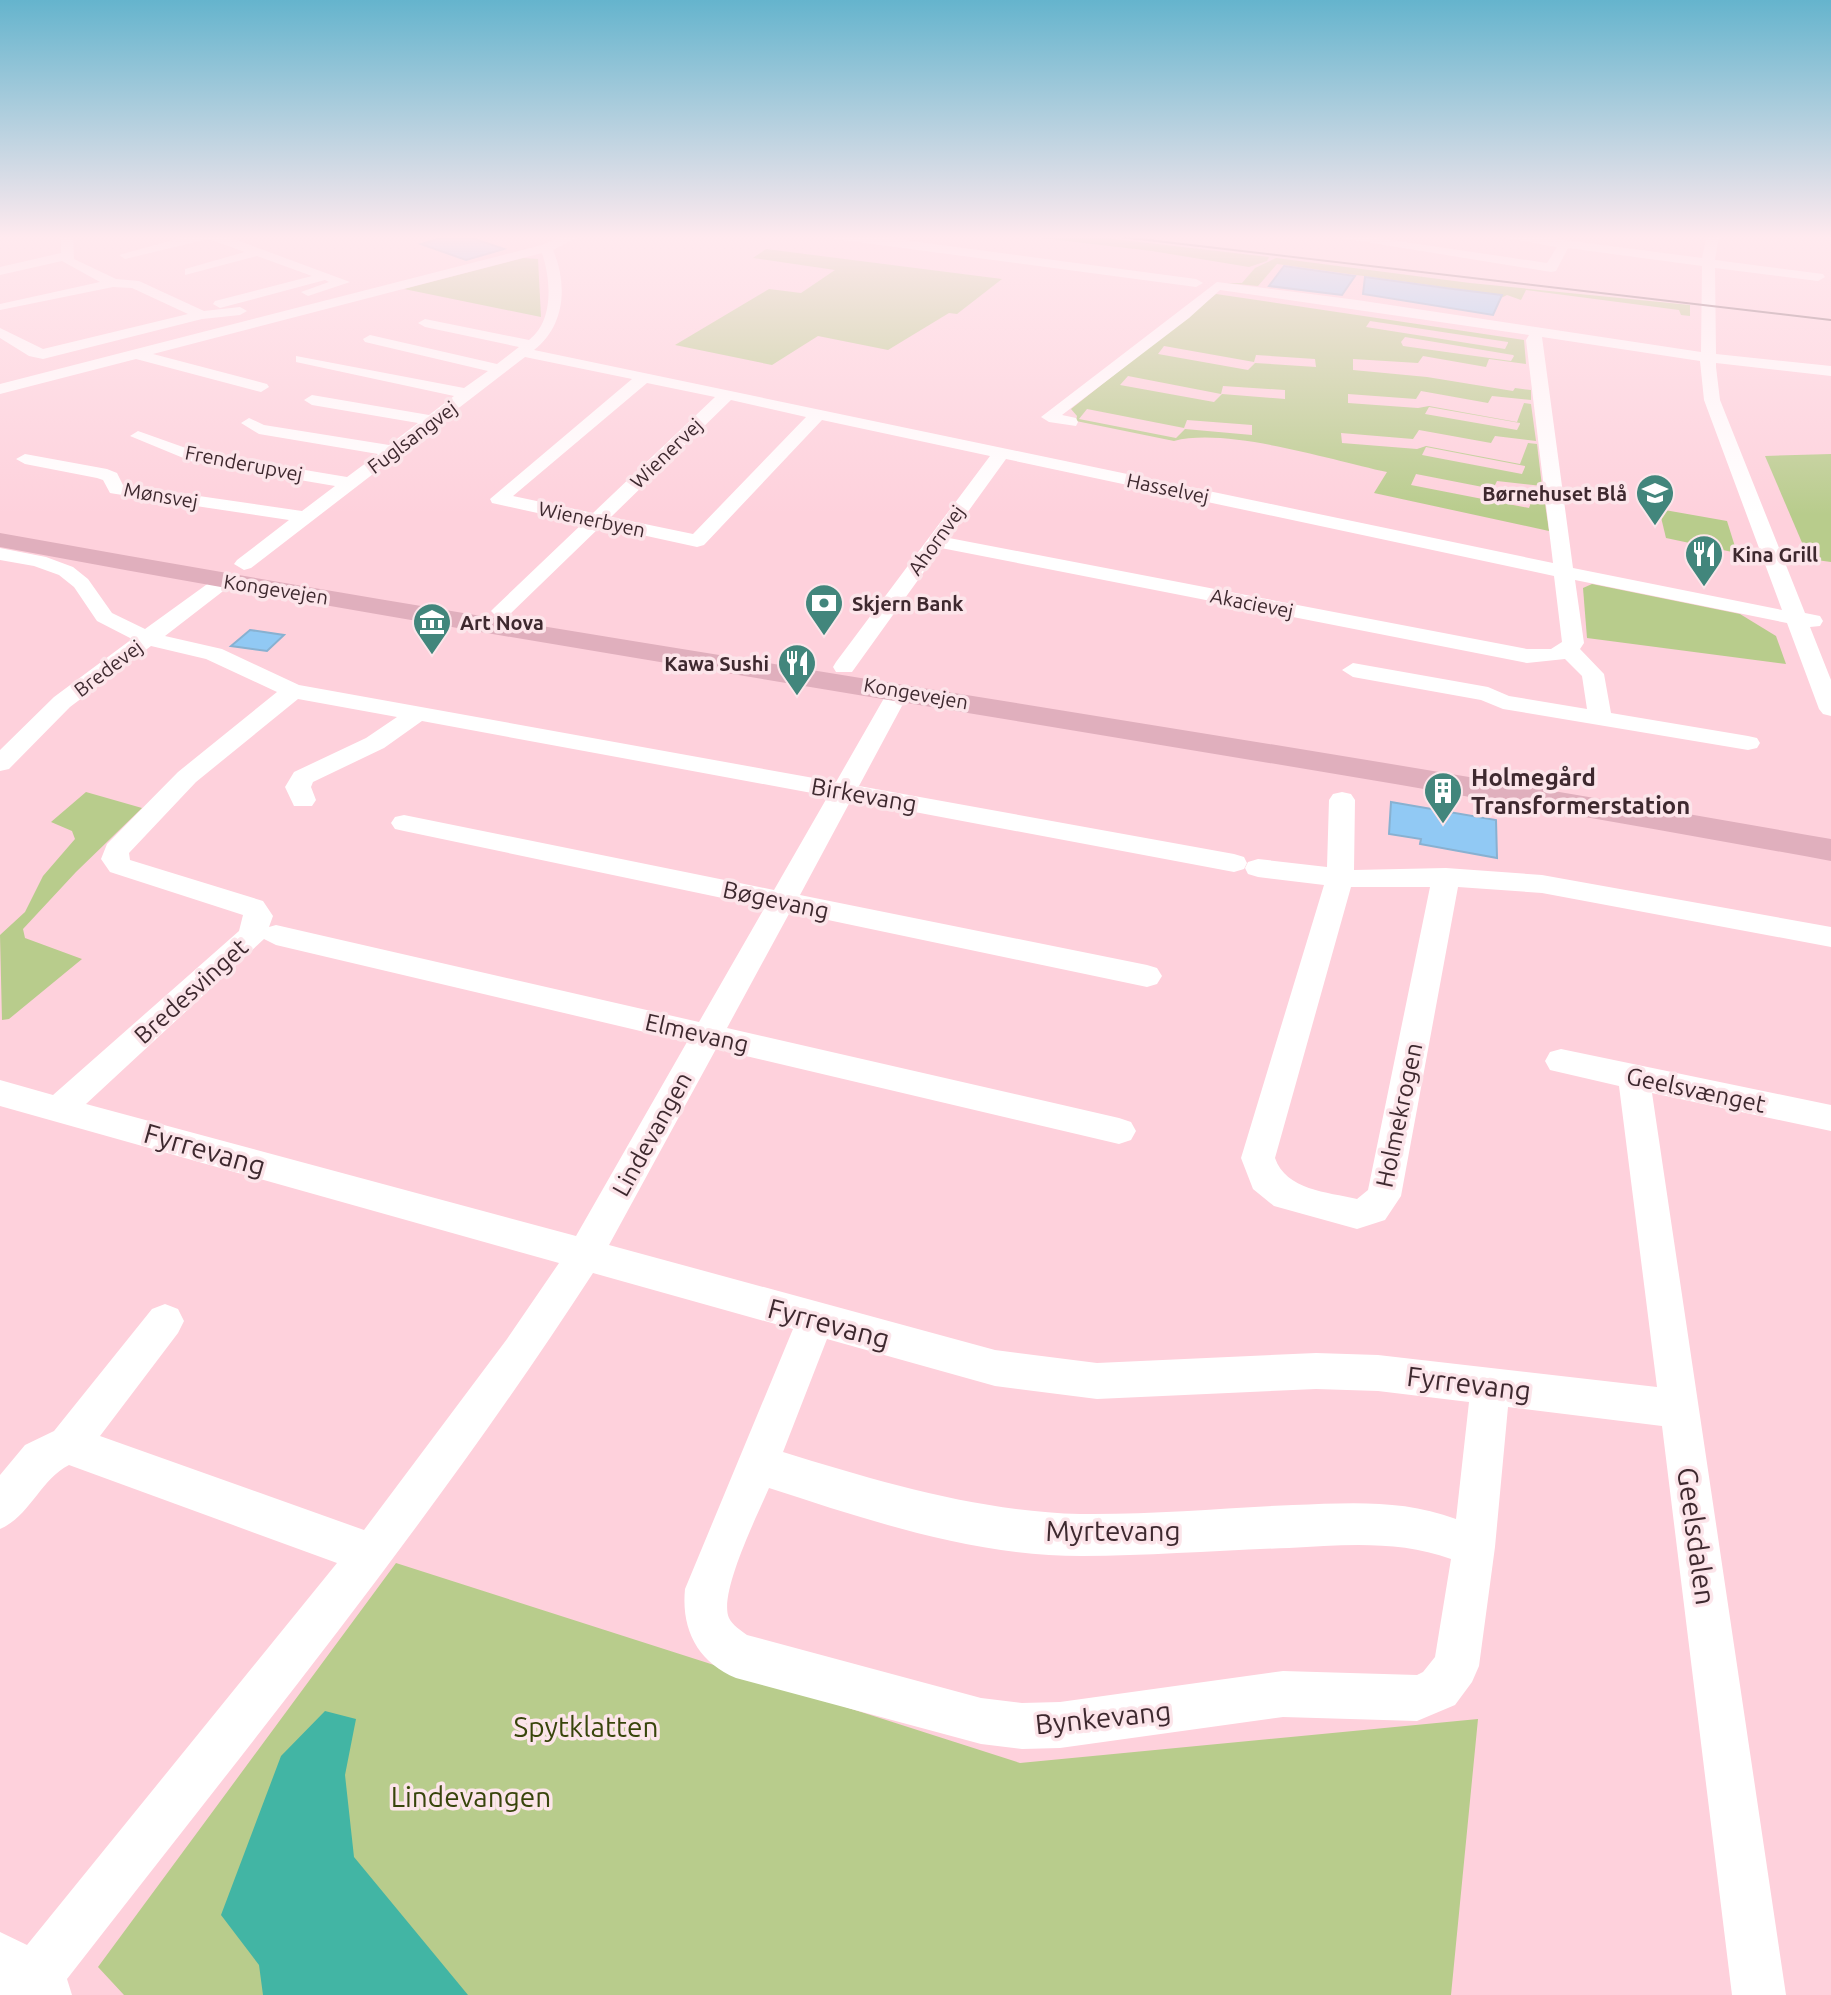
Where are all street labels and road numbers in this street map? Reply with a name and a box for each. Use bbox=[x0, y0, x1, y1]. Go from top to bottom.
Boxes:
street label: Fuglsangvej bbox=[363, 396, 461, 478]
street label: Wienervej bbox=[625, 413, 707, 493]
street label: Frenderupvej bbox=[183, 440, 305, 486]
street label: Hasselvej bbox=[1125, 468, 1211, 508]
street label: Mønsvej bbox=[122, 477, 200, 513]
street label: Wienerbyen bbox=[537, 496, 647, 542]
street label: Ahornvej bbox=[903, 501, 969, 579]
street label: Kongevejen bbox=[222, 569, 330, 609]
street label: Akacievej bbox=[1208, 584, 1296, 622]
street label: Bredevej bbox=[69, 635, 147, 701]
street label: Kongevejen bbox=[862, 672, 970, 714]
street label: Birkevang bbox=[809, 772, 919, 818]
street label: Bøgevang bbox=[720, 876, 832, 924]
street label: Bredesvinget bbox=[129, 933, 254, 1049]
street label: Elmevang bbox=[643, 1008, 751, 1058]
street label: Holmekrogen bbox=[1371, 1040, 1427, 1190]
street label: Geelsvænget bbox=[1624, 1062, 1769, 1118]
street label: Lindevangen bbox=[607, 1067, 697, 1201]
street label: Fyrrevang bbox=[141, 1117, 269, 1181]
street label: Fyrrevang bbox=[765, 1292, 893, 1354]
street label: Fyrrevang bbox=[1405, 1360, 1533, 1406]
street label: Geelsdalen bbox=[1672, 1465, 1722, 1607]
street label: Myrtevang bbox=[1046, 1515, 1180, 1546]
street label: Bynkevang bbox=[1034, 1694, 1172, 1740]

